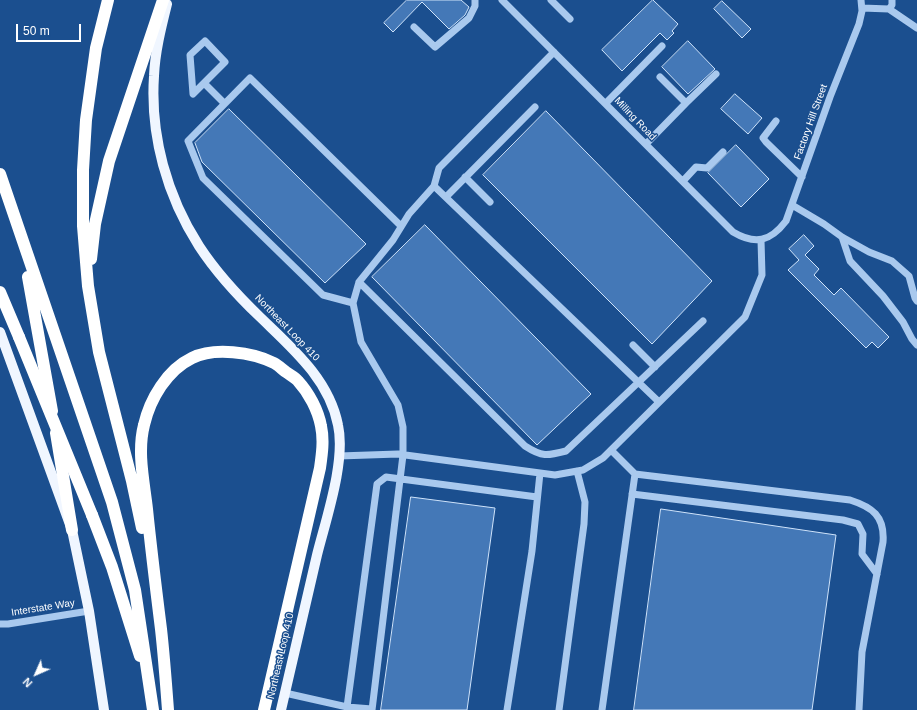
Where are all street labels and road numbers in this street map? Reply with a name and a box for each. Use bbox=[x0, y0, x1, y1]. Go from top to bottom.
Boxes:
street label: Factory Hill Street bbox=[792, 83, 830, 161]
street label: Milling Road bbox=[612, 95, 658, 143]
street label: Northeast Loop 410 bbox=[252, 292, 322, 364]
street label: Interstate Way bbox=[10, 597, 76, 619]
street label: Northeast Loop 410 bbox=[265, 612, 297, 700]

